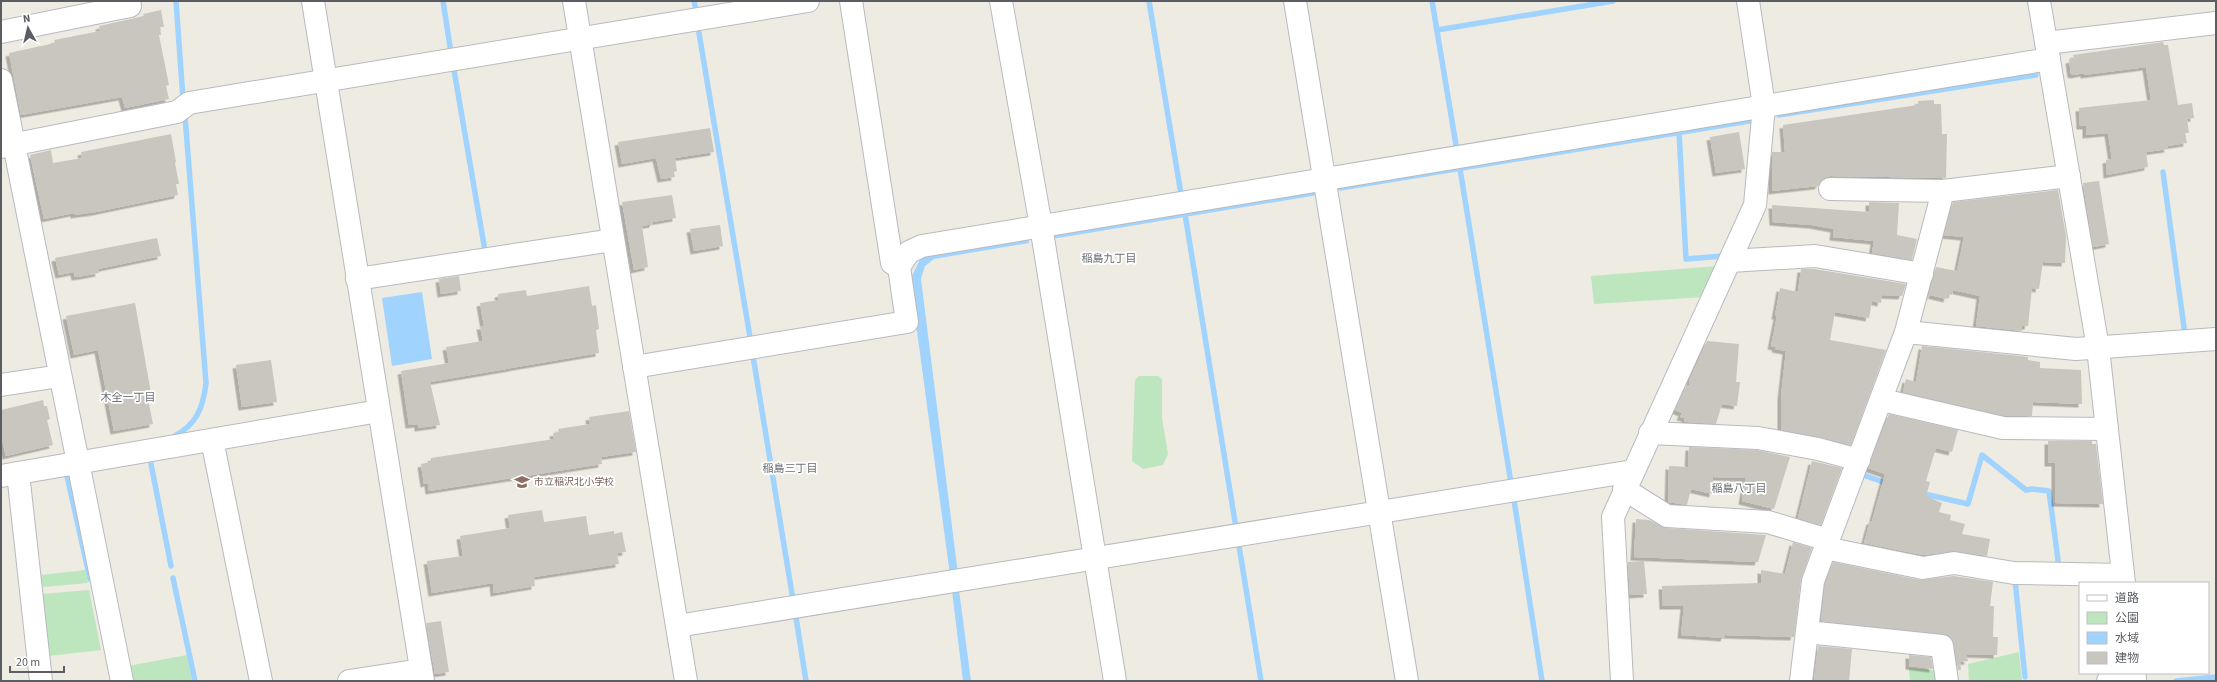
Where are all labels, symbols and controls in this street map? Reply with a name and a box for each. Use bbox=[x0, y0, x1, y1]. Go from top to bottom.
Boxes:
north arrow bbox=[8, 8, 48, 48]
text: N bbox=[22, 11, 31, 27]
district label: 稲島九丁目 bbox=[1082, 251, 1137, 266]
district label: 木全一丁目 bbox=[101, 390, 156, 405]
district label: 稲島三丁目 bbox=[763, 461, 818, 476]
school or university icon: 市立稲沢北小学校 bbox=[513, 473, 531, 491]
place label: 市立稲沢北小学校 bbox=[534, 475, 614, 489]
district label: 稲島八丁目 bbox=[1712, 481, 1767, 496]
legend bbox=[2079, 582, 2209, 674]
text: 道路 bbox=[2115, 590, 2139, 607]
text: 公園 bbox=[2115, 610, 2139, 627]
text: 水域 bbox=[2115, 630, 2139, 647]
scale bar bbox=[10, 648, 64, 674]
text: 建物 bbox=[2115, 650, 2139, 667]
text: 20 m bbox=[16, 654, 40, 671]

